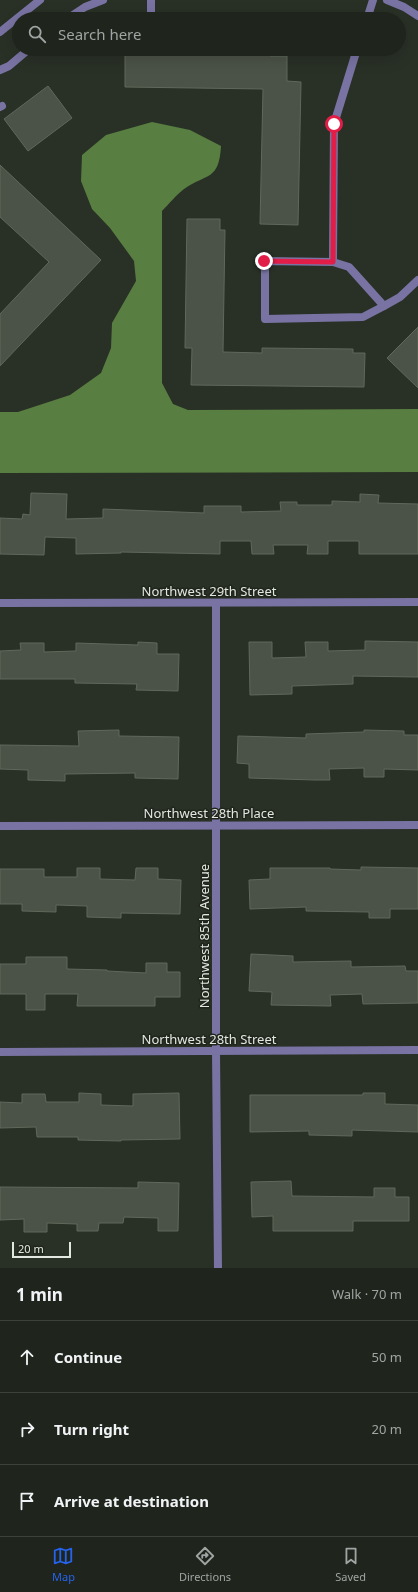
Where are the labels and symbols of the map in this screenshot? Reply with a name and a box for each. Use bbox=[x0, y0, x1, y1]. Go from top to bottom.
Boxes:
route start bbox=[325, 115, 343, 133]
route end bbox=[255, 252, 273, 270]
street label: Northwest 29th Street bbox=[142, 582, 277, 600]
street label: Northwest 28th Place bbox=[144, 804, 274, 822]
street label: Northwest 85th Avenue bbox=[195, 864, 213, 1008]
street label: Northwest 28th Street bbox=[142, 1030, 277, 1048]
scale bar bbox=[12, 1240, 71, 1259]

